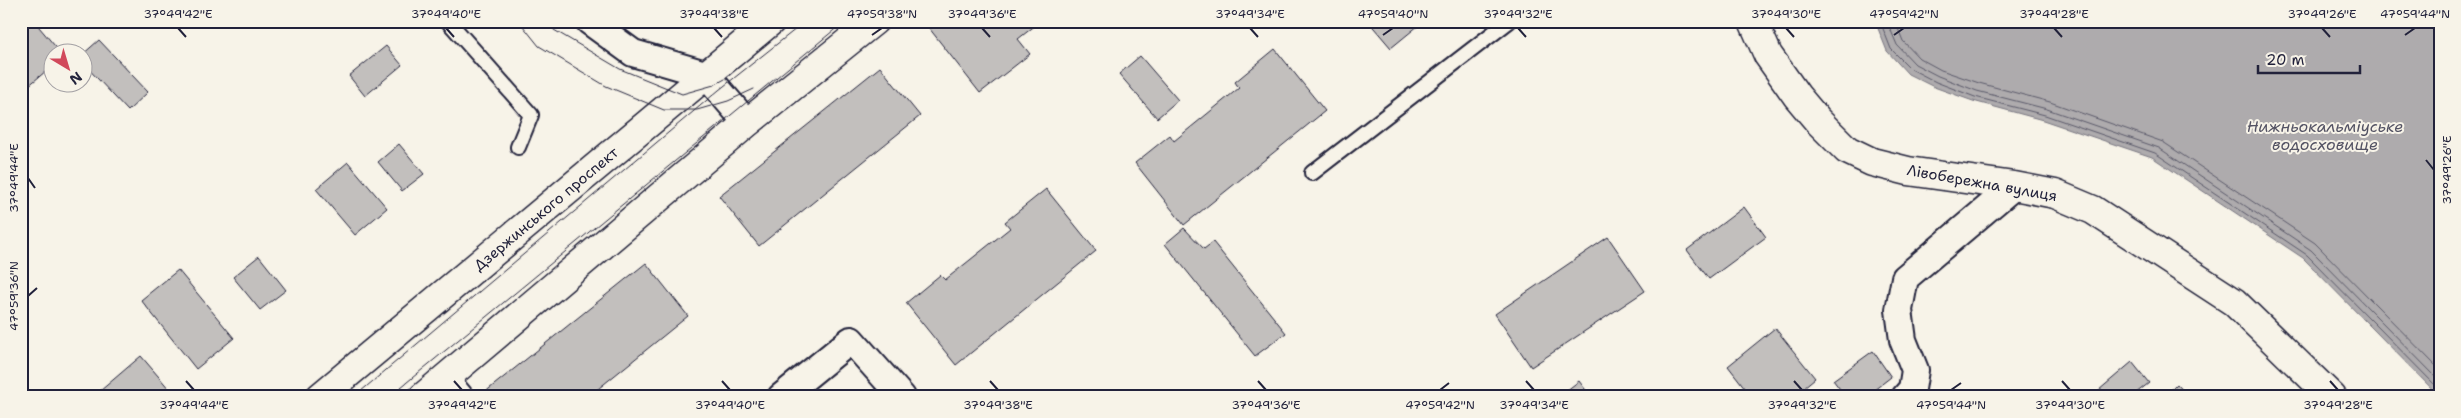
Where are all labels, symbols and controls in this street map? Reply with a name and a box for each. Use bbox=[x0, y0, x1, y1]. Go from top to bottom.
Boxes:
text: 37°49'42"E bbox=[144, 6, 212, 22]
text: 37°49'40"E bbox=[411, 6, 481, 22]
text: 37°49'38"E bbox=[679, 6, 749, 22]
text: 47°59'38"N bbox=[847, 6, 917, 22]
text: 37°49'36"E bbox=[947, 6, 1017, 22]
text: 37°49'34"E bbox=[1215, 6, 1285, 22]
text: 47°59'40"N bbox=[1358, 6, 1428, 22]
text: 37°49'32"E bbox=[1483, 6, 1553, 22]
text: 37°49'30"E bbox=[1751, 6, 1821, 22]
text: 47°59'42"N bbox=[1869, 6, 1939, 22]
text: 37°49'28"E bbox=[2019, 6, 2089, 22]
text: 37°49'26"E bbox=[2288, 6, 2356, 22]
text: 47°59'44"N bbox=[2380, 6, 2450, 22]
north arrow bbox=[42, 42, 92, 92]
scale bar bbox=[2258, 42, 2361, 74]
text: 20 m bbox=[2266, 50, 2305, 70]
text: N bbox=[66, 68, 86, 89]
water label: Нижньокальміуське водосховище bbox=[2247, 116, 2403, 155]
text: 37°49'26"E bbox=[2439, 136, 2455, 204]
street label: Дзержинського проспект bbox=[469, 142, 623, 276]
text: 37°49'44"E bbox=[6, 143, 22, 213]
street label: Лівобережна вулиця bbox=[1905, 160, 2059, 206]
text: 47°59'36"N bbox=[6, 261, 22, 331]
text: 37°49'44"E bbox=[159, 397, 229, 413]
text: 37°49'42"E bbox=[428, 397, 496, 413]
text: 37°49'40"E bbox=[695, 397, 765, 413]
text: 37°49'38"E bbox=[963, 397, 1033, 413]
text: 37°49'36"E bbox=[1231, 397, 1301, 413]
text: 47°59'42"N bbox=[1405, 397, 1475, 413]
text: 37°49'34"E bbox=[1499, 397, 1569, 413]
text: 37°49'32"E bbox=[1767, 397, 1837, 413]
text: 47°59'44"N bbox=[1916, 397, 1986, 413]
text: 37°49'30"E bbox=[2035, 397, 2105, 413]
text: 37°49'28"E bbox=[2303, 397, 2373, 413]

